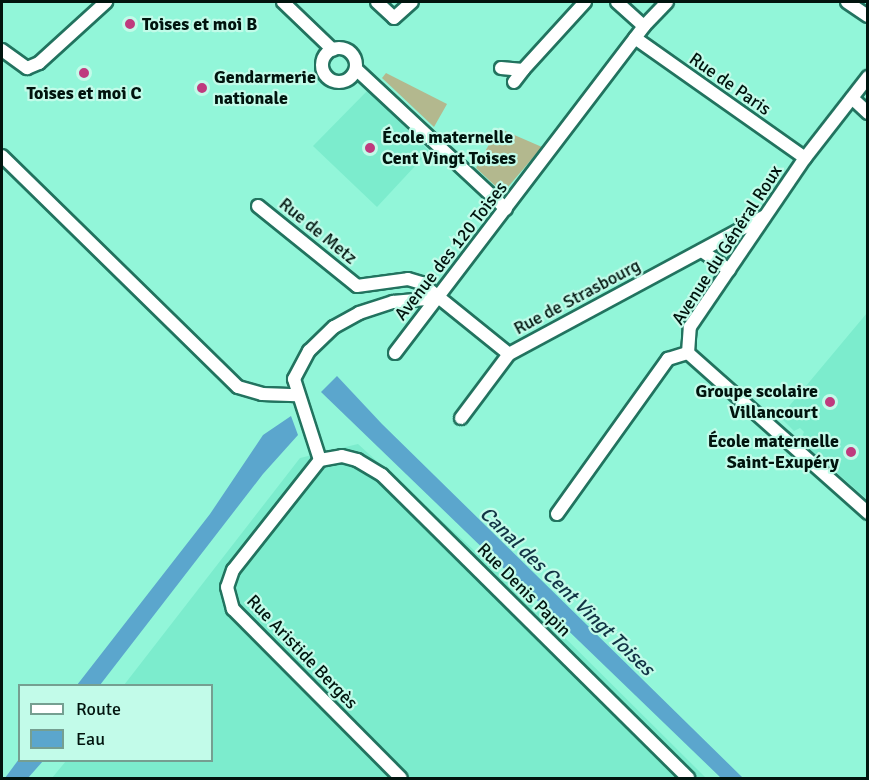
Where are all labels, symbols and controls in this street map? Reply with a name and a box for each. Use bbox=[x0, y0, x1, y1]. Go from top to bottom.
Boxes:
place label: Toises et moi B bbox=[142, 13, 257, 35]
marker: Toises et moi B bbox=[123, 17, 137, 31]
street label: Rue de Paris bbox=[685, 48, 775, 120]
marker: Toises et moi C bbox=[77, 66, 91, 80]
place label: Gendarmerie nationale bbox=[214, 67, 316, 110]
marker: Gendarmerie nationale bbox=[195, 81, 209, 95]
place label: Toises et moi C bbox=[26, 82, 142, 104]
place label: École maternelle Cent Vingt Toises bbox=[382, 127, 516, 170]
marker: École maternelle Cent Vingt Toises bbox=[363, 141, 377, 155]
street label: Avenue du Général Roux bbox=[667, 161, 787, 329]
street label: Avenue des 120 Toises bbox=[390, 177, 512, 325]
street label: Rue de Metz bbox=[275, 193, 361, 269]
street label: Rue de Strasbourg bbox=[510, 255, 644, 339]
place label: Groupe scolaire Villancourt bbox=[696, 381, 818, 424]
marker: Groupe scolaire Villancourt bbox=[823, 395, 837, 409]
place label: École maternelle Saint-Exupéry bbox=[708, 431, 839, 474]
marker: École maternelle Saint-Exupéry bbox=[844, 445, 858, 459]
water label: Canal des Cent Vingt Toises bbox=[475, 502, 659, 680]
street label: Rue Denis Papin bbox=[473, 539, 575, 641]
street label: Rue Aristide Bergès bbox=[242, 590, 362, 714]
legend bbox=[18, 684, 213, 762]
text: Route bbox=[76, 698, 121, 720]
text: Eau bbox=[76, 728, 105, 750]

